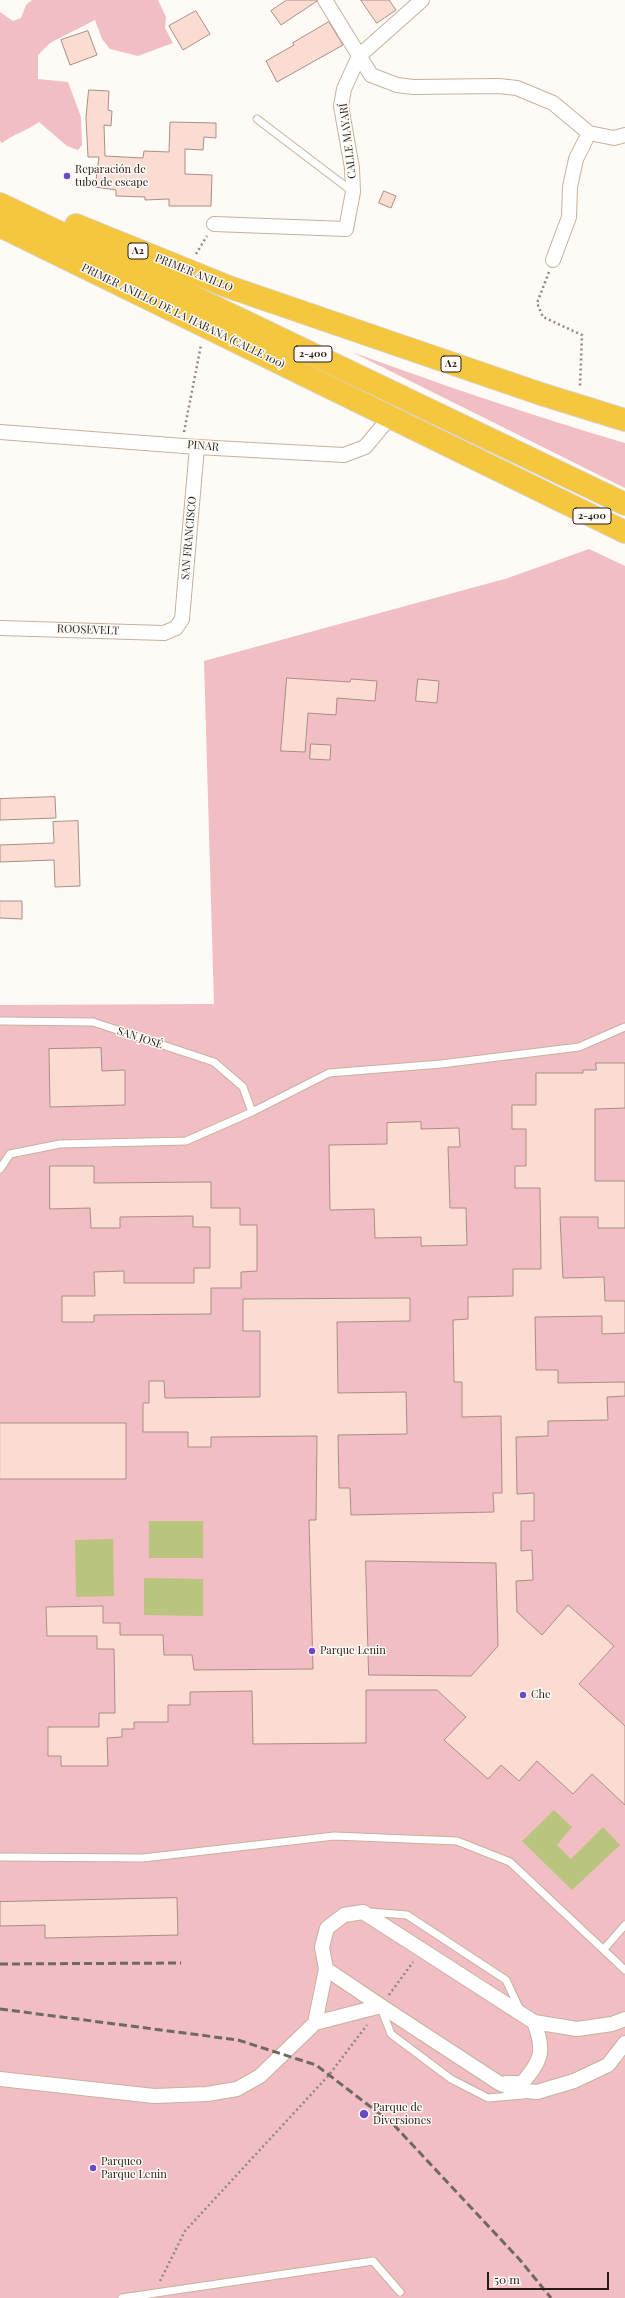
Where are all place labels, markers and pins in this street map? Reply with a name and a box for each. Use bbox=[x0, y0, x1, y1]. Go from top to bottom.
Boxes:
place label: Reparación de tubo de escape bbox=[75, 163, 148, 189]
marker: Reparación de tubo de escape bbox=[62, 171, 72, 181]
place label: Parque Lenin bbox=[320, 1644, 386, 1658]
marker: Parque Lenin bbox=[307, 1646, 317, 1656]
place label: Che bbox=[531, 1688, 551, 1702]
marker: Che bbox=[518, 1690, 528, 1700]
place label: Parque de Diversiones bbox=[373, 2101, 431, 2127]
marker: Parque de Diversiones bbox=[358, 2108, 370, 2120]
place label: Parqueo Parque Lenin bbox=[101, 2155, 167, 2181]
marker: Parqueo Parque Lenin bbox=[88, 2163, 98, 2173]

